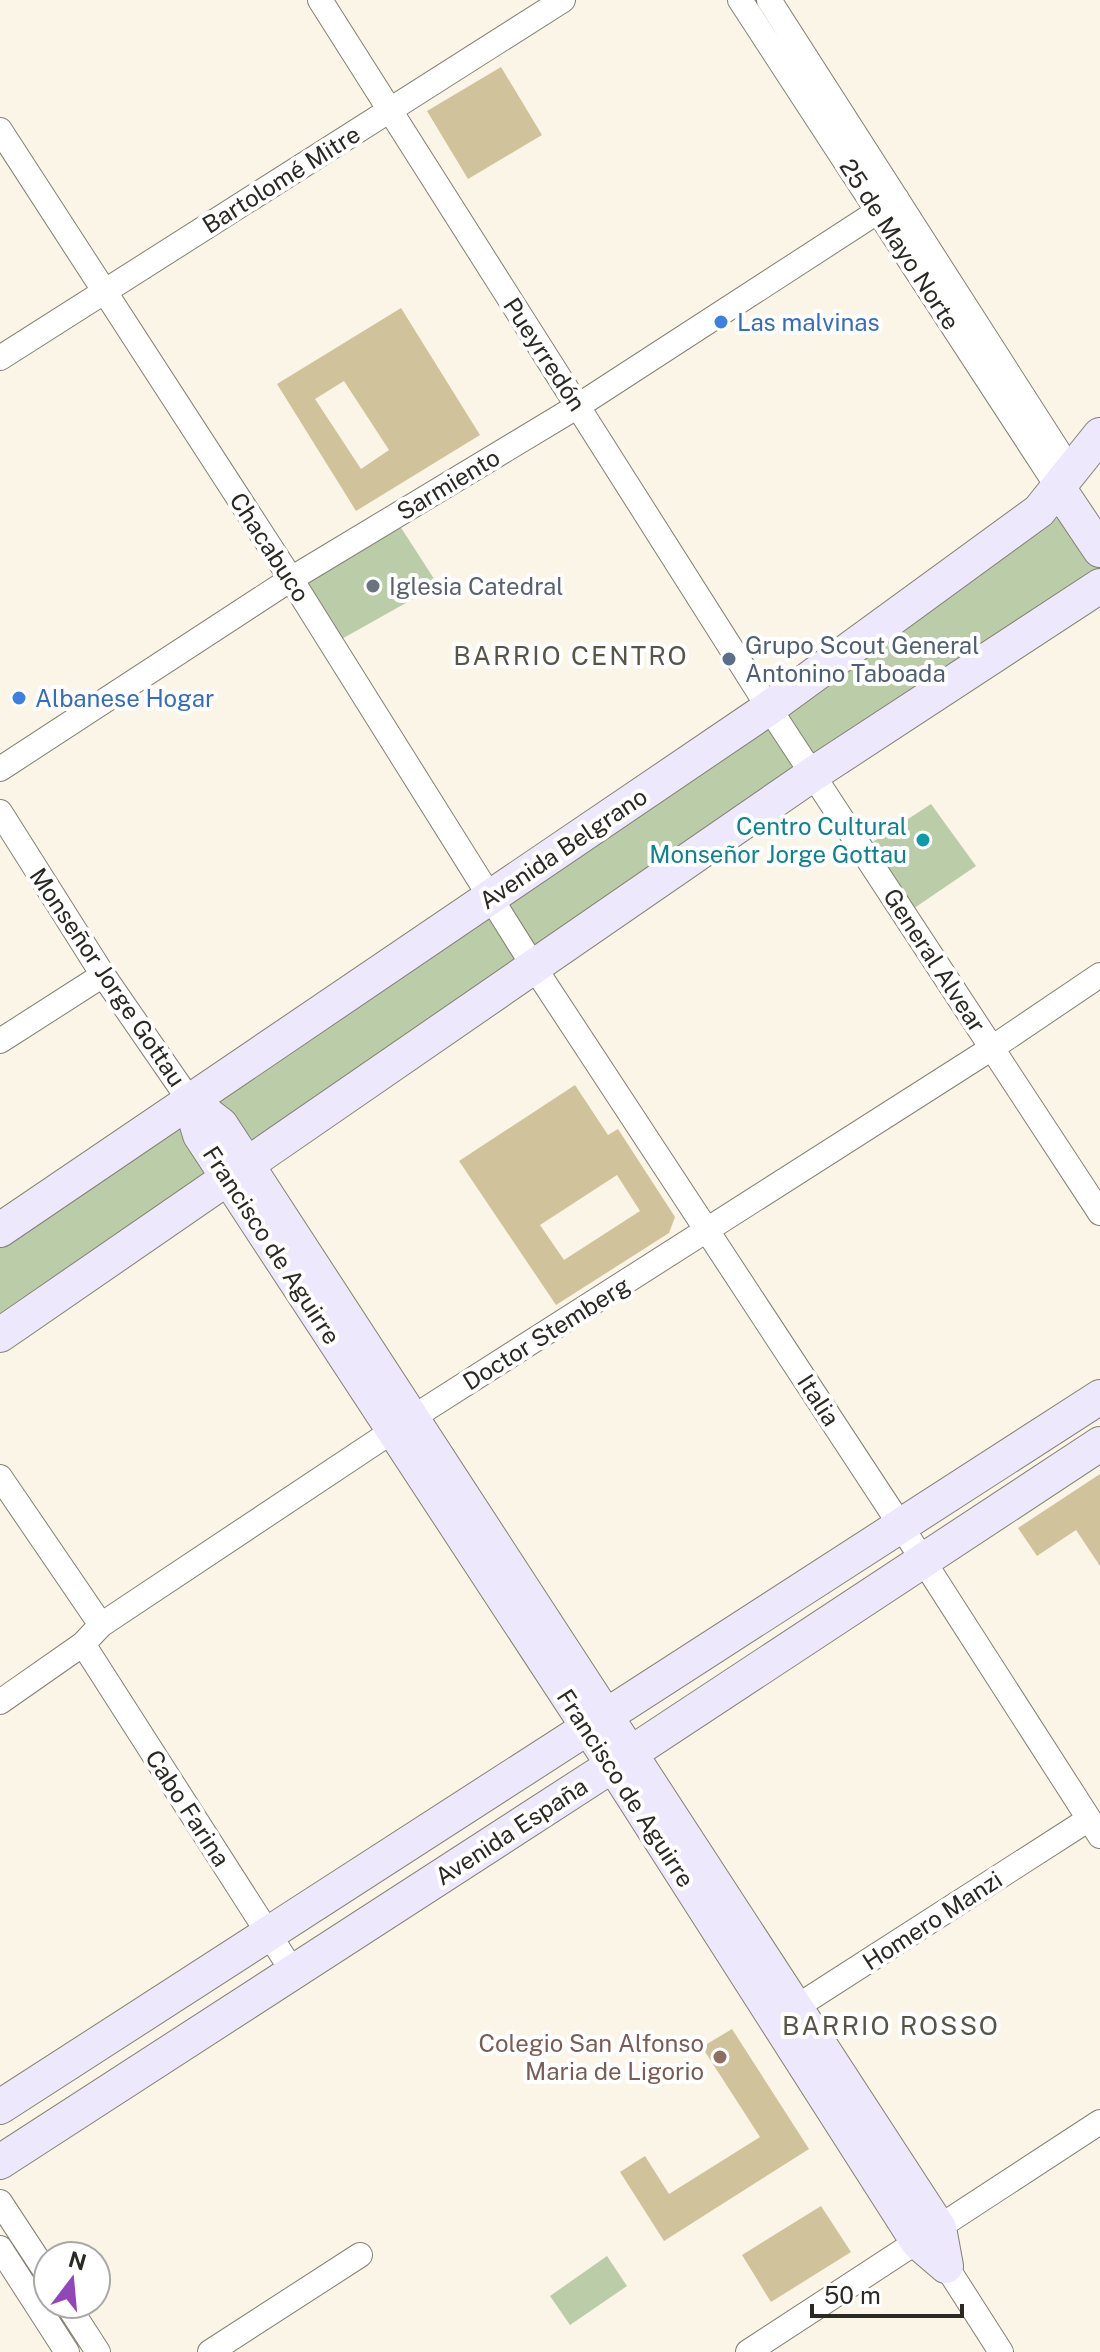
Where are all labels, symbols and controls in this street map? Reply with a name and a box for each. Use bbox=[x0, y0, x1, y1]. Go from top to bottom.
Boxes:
street label: Bartolomé Mitre bbox=[197, 119, 365, 239]
street label: 25 de Mayo Norte bbox=[834, 153, 966, 335]
street label: Pueyrredón bbox=[498, 292, 592, 416]
place label: Las malvinas bbox=[737, 308, 880, 336]
marker: Las malvinas bbox=[712, 313, 730, 331]
street label: Sarmiento bbox=[392, 442, 504, 526]
street label: Chacabuco bbox=[224, 487, 316, 607]
place label: Iglesia Catedral bbox=[389, 572, 564, 600]
marker: Iglesia Catedral bbox=[364, 577, 382, 595]
place label: Grupo Scout General Antonino Taboada bbox=[745, 631, 979, 687]
district label: BARRIO CENTRO bbox=[453, 640, 689, 671]
marker: Grupo Scout General Antonino Taboada bbox=[720, 650, 738, 668]
place label: Albanese Hogar bbox=[35, 684, 214, 712]
marker: Albanese Hogar bbox=[10, 689, 28, 707]
street label: Avenida Belgrano bbox=[474, 782, 652, 914]
place label: Centro Cultural Monseñor Jorge Gottau bbox=[649, 812, 907, 868]
marker: Centro Cultural Monseñor Jorge Gottau bbox=[914, 831, 932, 849]
street label: Monseñor Jorge Gottau bbox=[24, 862, 192, 1092]
street label: General Alvear bbox=[878, 883, 992, 1037]
street label: Francisco de Aguirre bbox=[198, 1141, 346, 1349]
street label: Doctor Stemberg bbox=[457, 1270, 635, 1396]
street label: Italia bbox=[792, 1369, 846, 1431]
street label: Francisco de Aguirre bbox=[552, 1684, 700, 1892]
street label: Cabo Farina bbox=[140, 1745, 236, 1871]
street label: Avenida España bbox=[430, 1771, 592, 1891]
street label: Homero Manzi bbox=[857, 1865, 1007, 1975]
district label: BARRIO ROSSO bbox=[782, 2010, 1000, 2041]
place label: Colegio San Alfonso Maria de Ligorio bbox=[479, 2029, 704, 2085]
marker: Colegio San Alfonso Maria de Ligorio bbox=[711, 2048, 729, 2066]
north arrow bbox=[32, 2240, 112, 2320]
text: N bbox=[66, 2246, 89, 2276]
scale bar bbox=[812, 2268, 962, 2318]
text: 50 m bbox=[824, 2281, 881, 2309]

